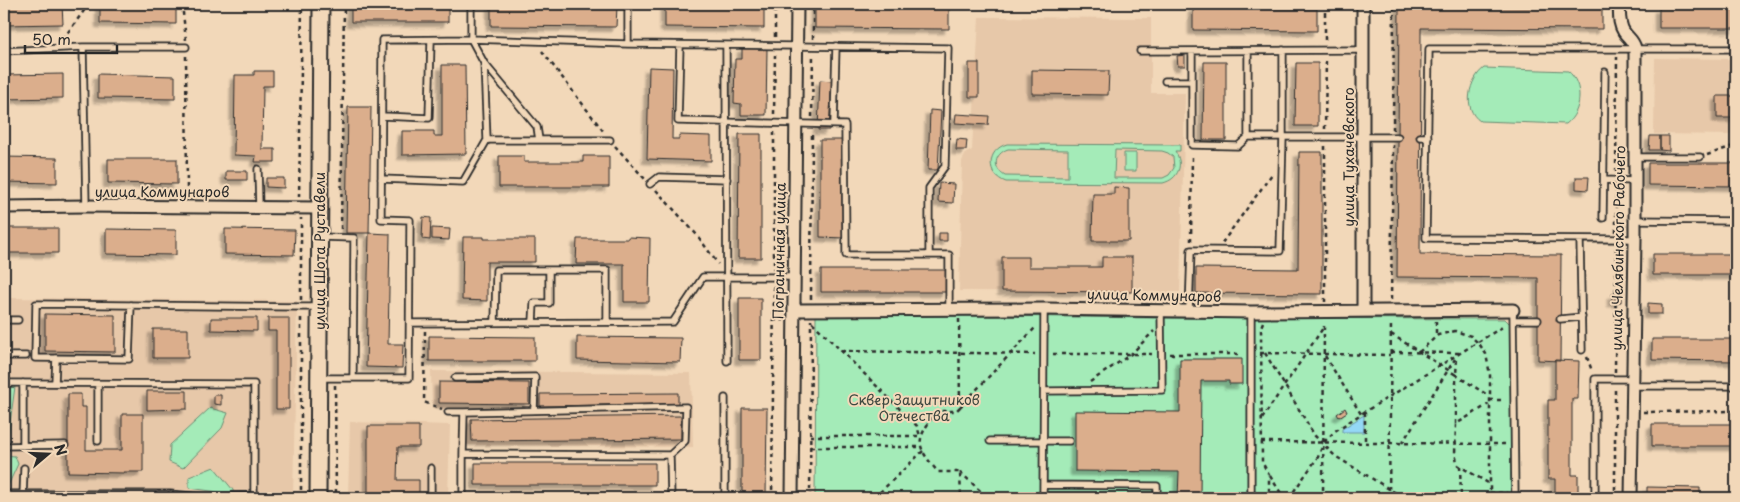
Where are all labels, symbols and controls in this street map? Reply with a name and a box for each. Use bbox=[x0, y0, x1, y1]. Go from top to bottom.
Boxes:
scale bar bbox=[25, 22, 118, 54]
text: 50 m bbox=[32, 27, 71, 50]
street label: улица Тухачевского bbox=[1338, 87, 1359, 227]
street label: улица Челябинского Рабочего bbox=[1606, 145, 1630, 351]
street label: улица Шота Руставели bbox=[309, 172, 330, 330]
street label: улица Коммунаров bbox=[95, 181, 229, 202]
street label: Пограничная улица bbox=[767, 182, 791, 320]
street label: улица Коммунаров bbox=[1087, 283, 1221, 307]
park label: Сквер Защитников Отечества bbox=[848, 389, 980, 426]
north arrow bbox=[22, 430, 72, 480]
text: N bbox=[49, 441, 72, 458]

